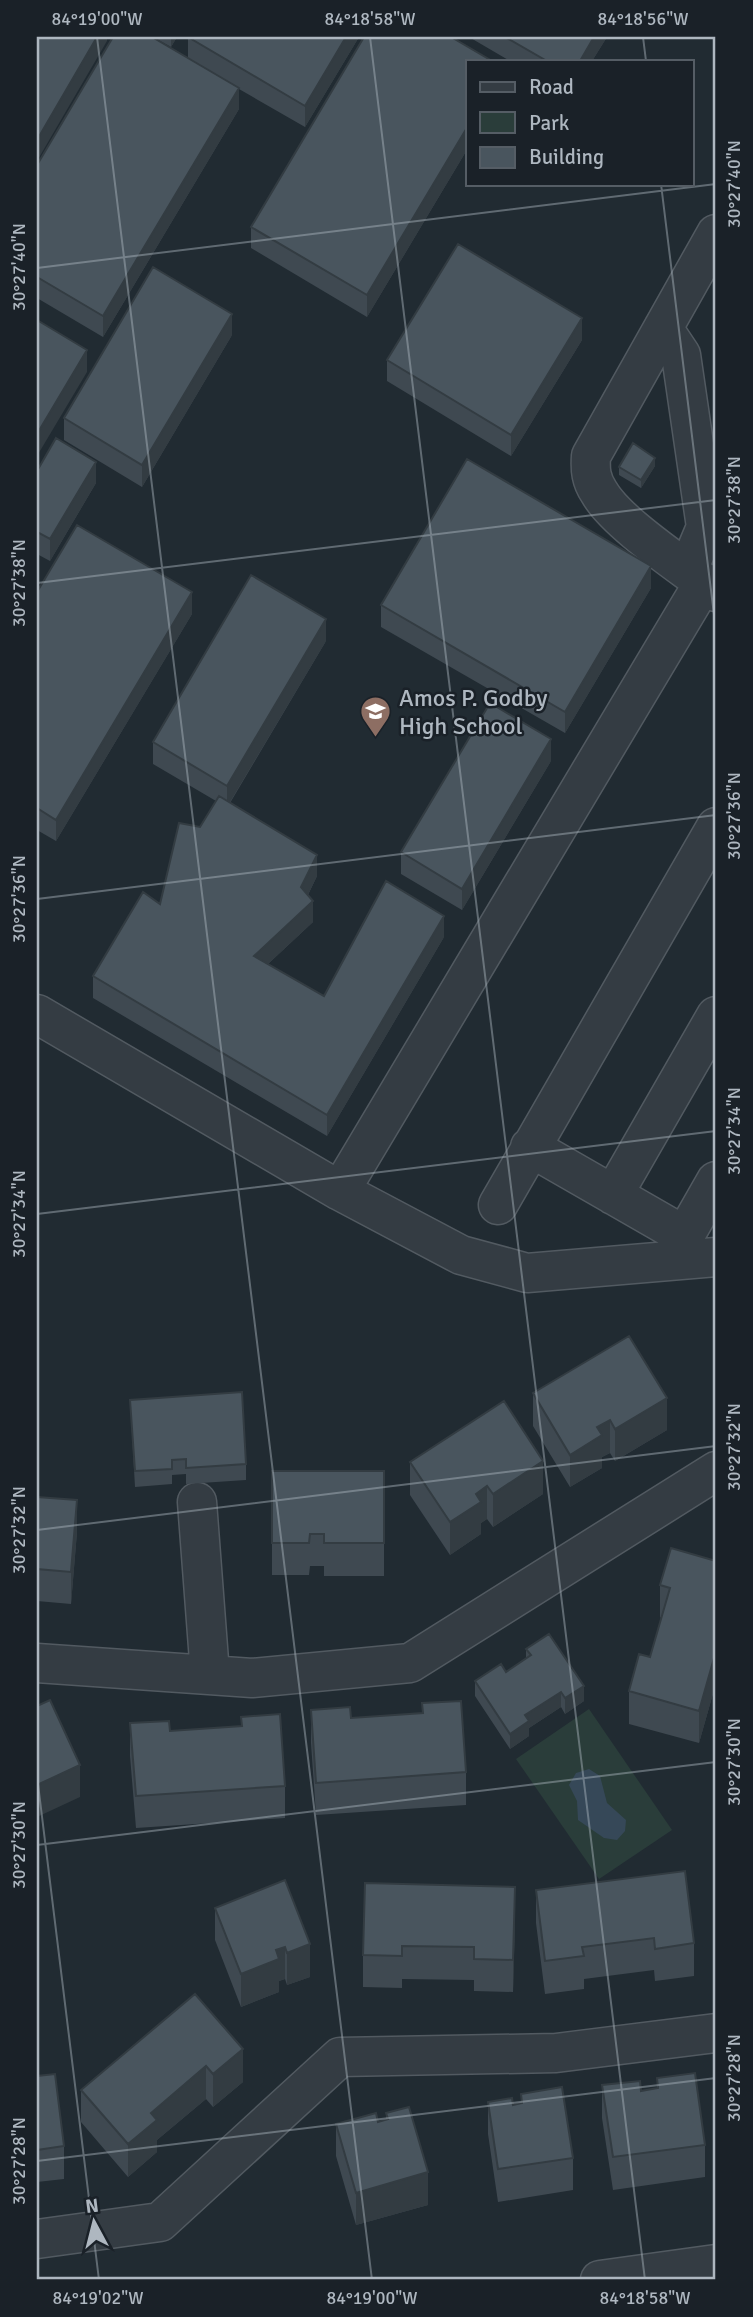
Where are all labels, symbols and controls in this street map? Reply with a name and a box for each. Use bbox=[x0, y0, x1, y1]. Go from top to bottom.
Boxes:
text: 84°19'00"W bbox=[52, 8, 142, 30]
text: 84°18'58"W bbox=[325, 8, 415, 30]
text: 84°18'56"W bbox=[598, 8, 688, 30]
legend bbox=[466, 60, 694, 186]
text: Road bbox=[529, 74, 574, 100]
text: Park bbox=[529, 110, 570, 136]
text: 30°27'40"N bbox=[723, 140, 745, 228]
text: Building bbox=[529, 144, 604, 170]
text: 30°27'40"N bbox=[8, 223, 30, 311]
text: 30°27'38"N bbox=[723, 456, 745, 544]
text: 30°27'38"N bbox=[8, 539, 30, 627]
place label: Amos P. Godby High School bbox=[399, 683, 548, 741]
school or university icon: Amos P. Godby High School bbox=[359, 695, 393, 739]
text: 30°27'36"N bbox=[723, 772, 745, 860]
text: 30°27'36"N bbox=[8, 855, 30, 943]
text: 30°27'34"N bbox=[723, 1087, 745, 1175]
text: 30°27'34"N bbox=[8, 1170, 30, 1258]
text: 30°27'32"N bbox=[723, 1403, 745, 1491]
text: 30°27'32"N bbox=[8, 1486, 30, 1574]
text: 30°27'30"N bbox=[723, 1718, 745, 1806]
text: 30°27'30"N bbox=[8, 1801, 30, 1889]
text: 30°27'28"N bbox=[723, 2034, 745, 2122]
text: 30°27'28"N bbox=[8, 2117, 30, 2205]
north arrow bbox=[60, 2188, 130, 2258]
text: N bbox=[84, 2193, 100, 2219]
text: 84°19'02"W bbox=[53, 2287, 143, 2309]
text: 84°19'00"W bbox=[327, 2287, 417, 2309]
text: 84°18'58"W bbox=[600, 2287, 690, 2309]

